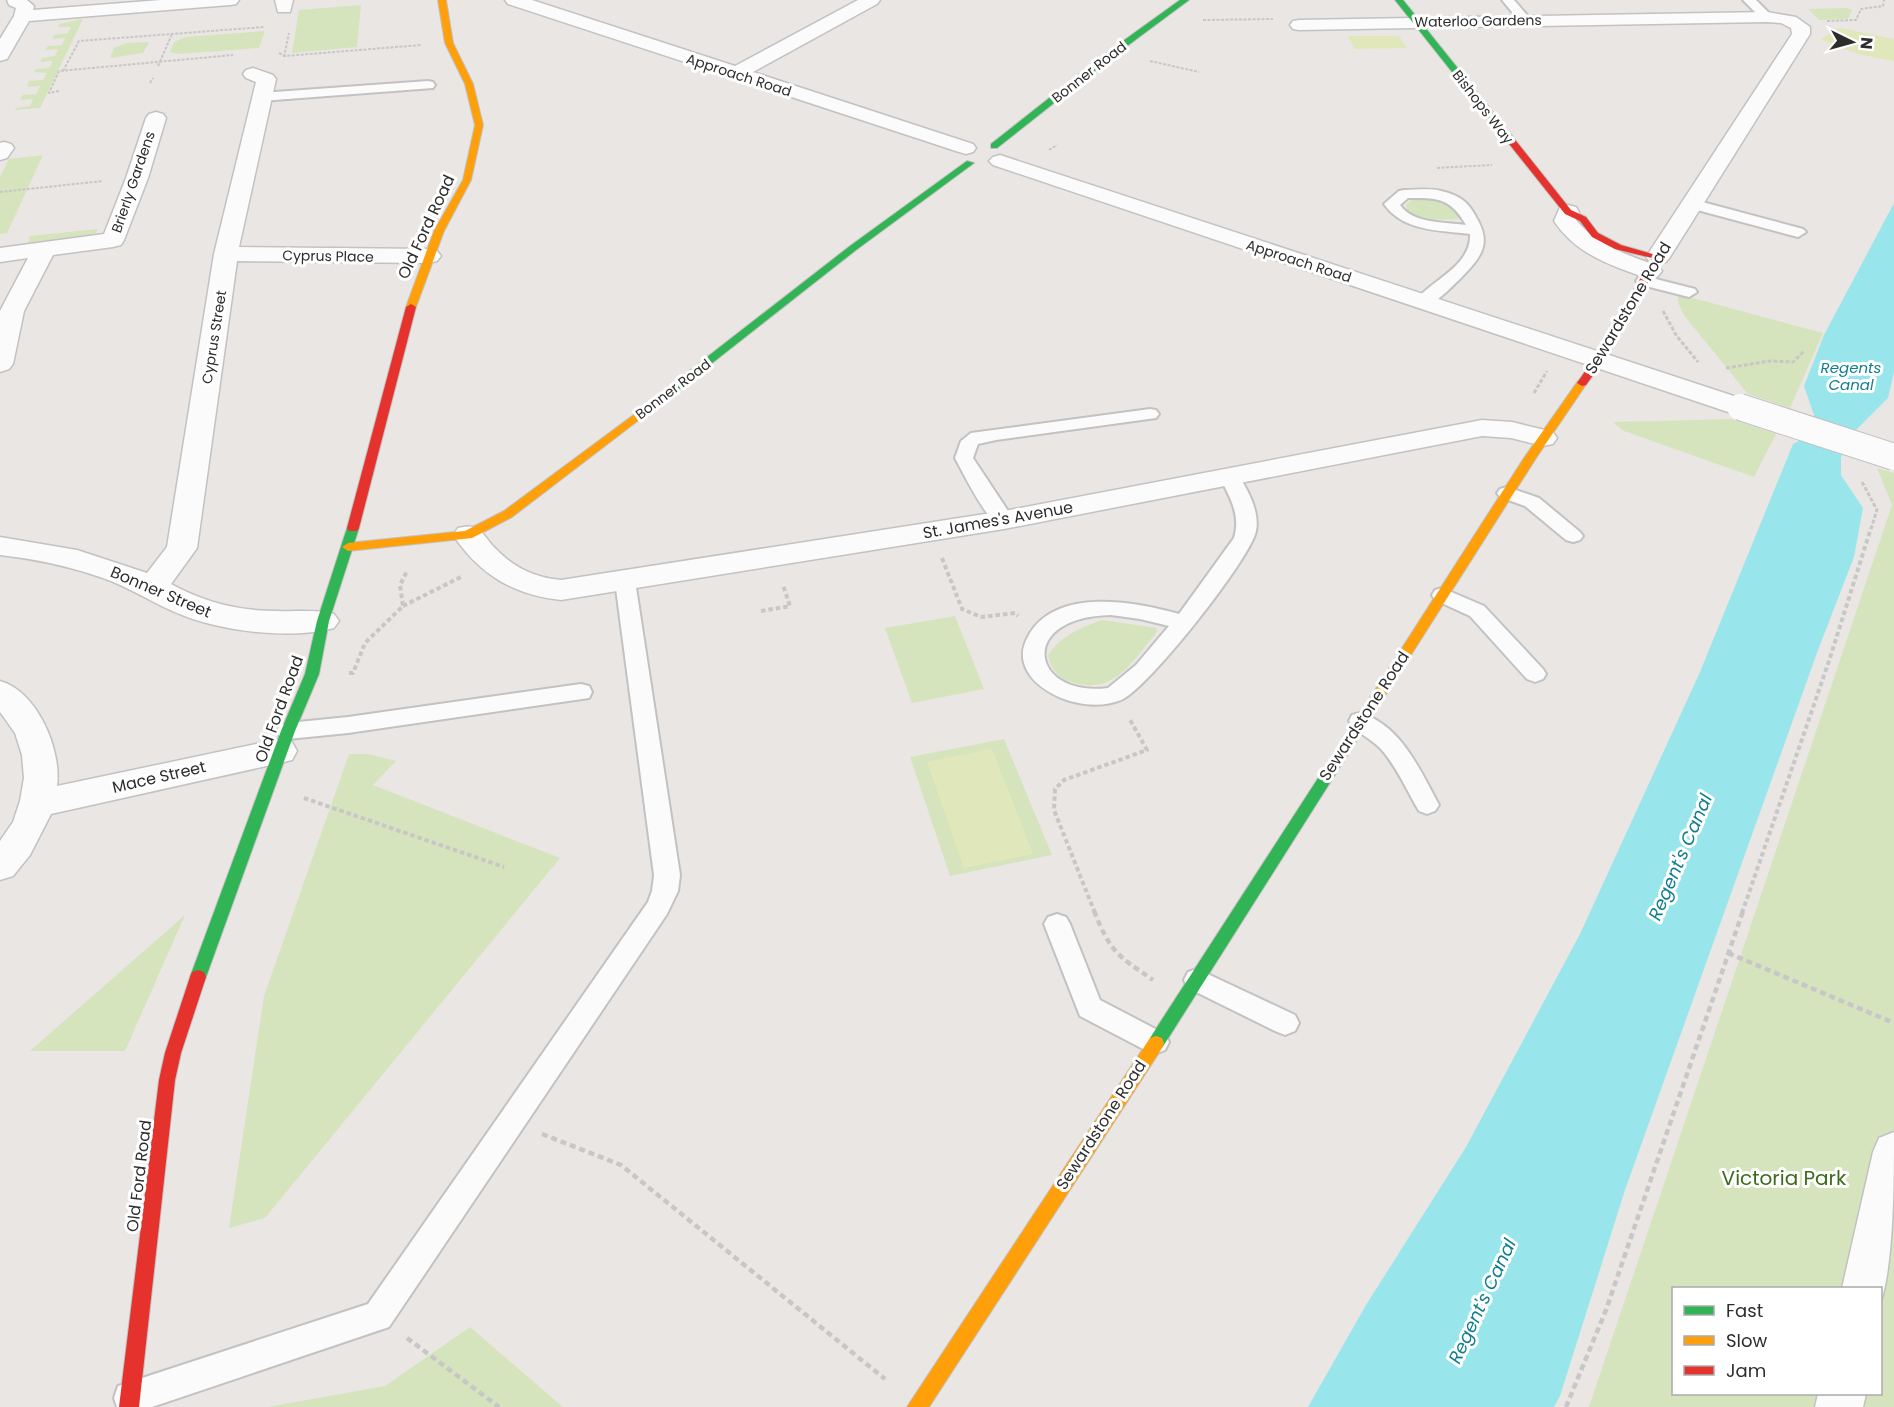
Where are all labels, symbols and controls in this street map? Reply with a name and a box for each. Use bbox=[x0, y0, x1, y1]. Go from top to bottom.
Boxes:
street label: Waterloo Gardens bbox=[1414, 10, 1542, 32]
north arrow bbox=[1822, 12, 1882, 72]
text: N bbox=[1854, 36, 1878, 50]
street label: Bonner Road bbox=[1048, 37, 1130, 107]
street label: Approach Road bbox=[684, 49, 794, 101]
street label: Bishops Way bbox=[1448, 66, 1518, 148]
street label: Brierly Gardens bbox=[106, 129, 160, 235]
street label: Old Ford Road bbox=[392, 171, 460, 283]
street label: Approach Road bbox=[1244, 235, 1354, 287]
street label: Sewardstone Road bbox=[1579, 238, 1677, 378]
street label: Cyprus Place bbox=[282, 245, 374, 267]
street label: Cyprus Street bbox=[197, 289, 231, 385]
street label: Bonner Road bbox=[631, 354, 715, 424]
water label: Regents Canal bbox=[1821, 357, 1882, 395]
street label: St. James's Avenue bbox=[921, 495, 1075, 545]
street label: Bonner Street bbox=[107, 560, 215, 624]
street label: Sewardstone Road bbox=[1313, 647, 1415, 785]
street label: Old Ford Road bbox=[249, 652, 309, 766]
street label: Mace Street bbox=[110, 755, 208, 799]
water label: Regent's Canal bbox=[1642, 789, 1718, 924]
street label: Sewardstone Road bbox=[1050, 1056, 1152, 1194]
street label: Old Ford Road bbox=[121, 1119, 157, 1233]
park label: Victoria Park bbox=[1722, 1164, 1847, 1192]
water label: Regent's Canal bbox=[1442, 1234, 1522, 1368]
legend bbox=[1672, 1287, 1882, 1395]
text: Fast bbox=[1726, 1298, 1763, 1323]
text: Slow bbox=[1726, 1328, 1768, 1353]
text: Jam bbox=[1726, 1358, 1766, 1383]

